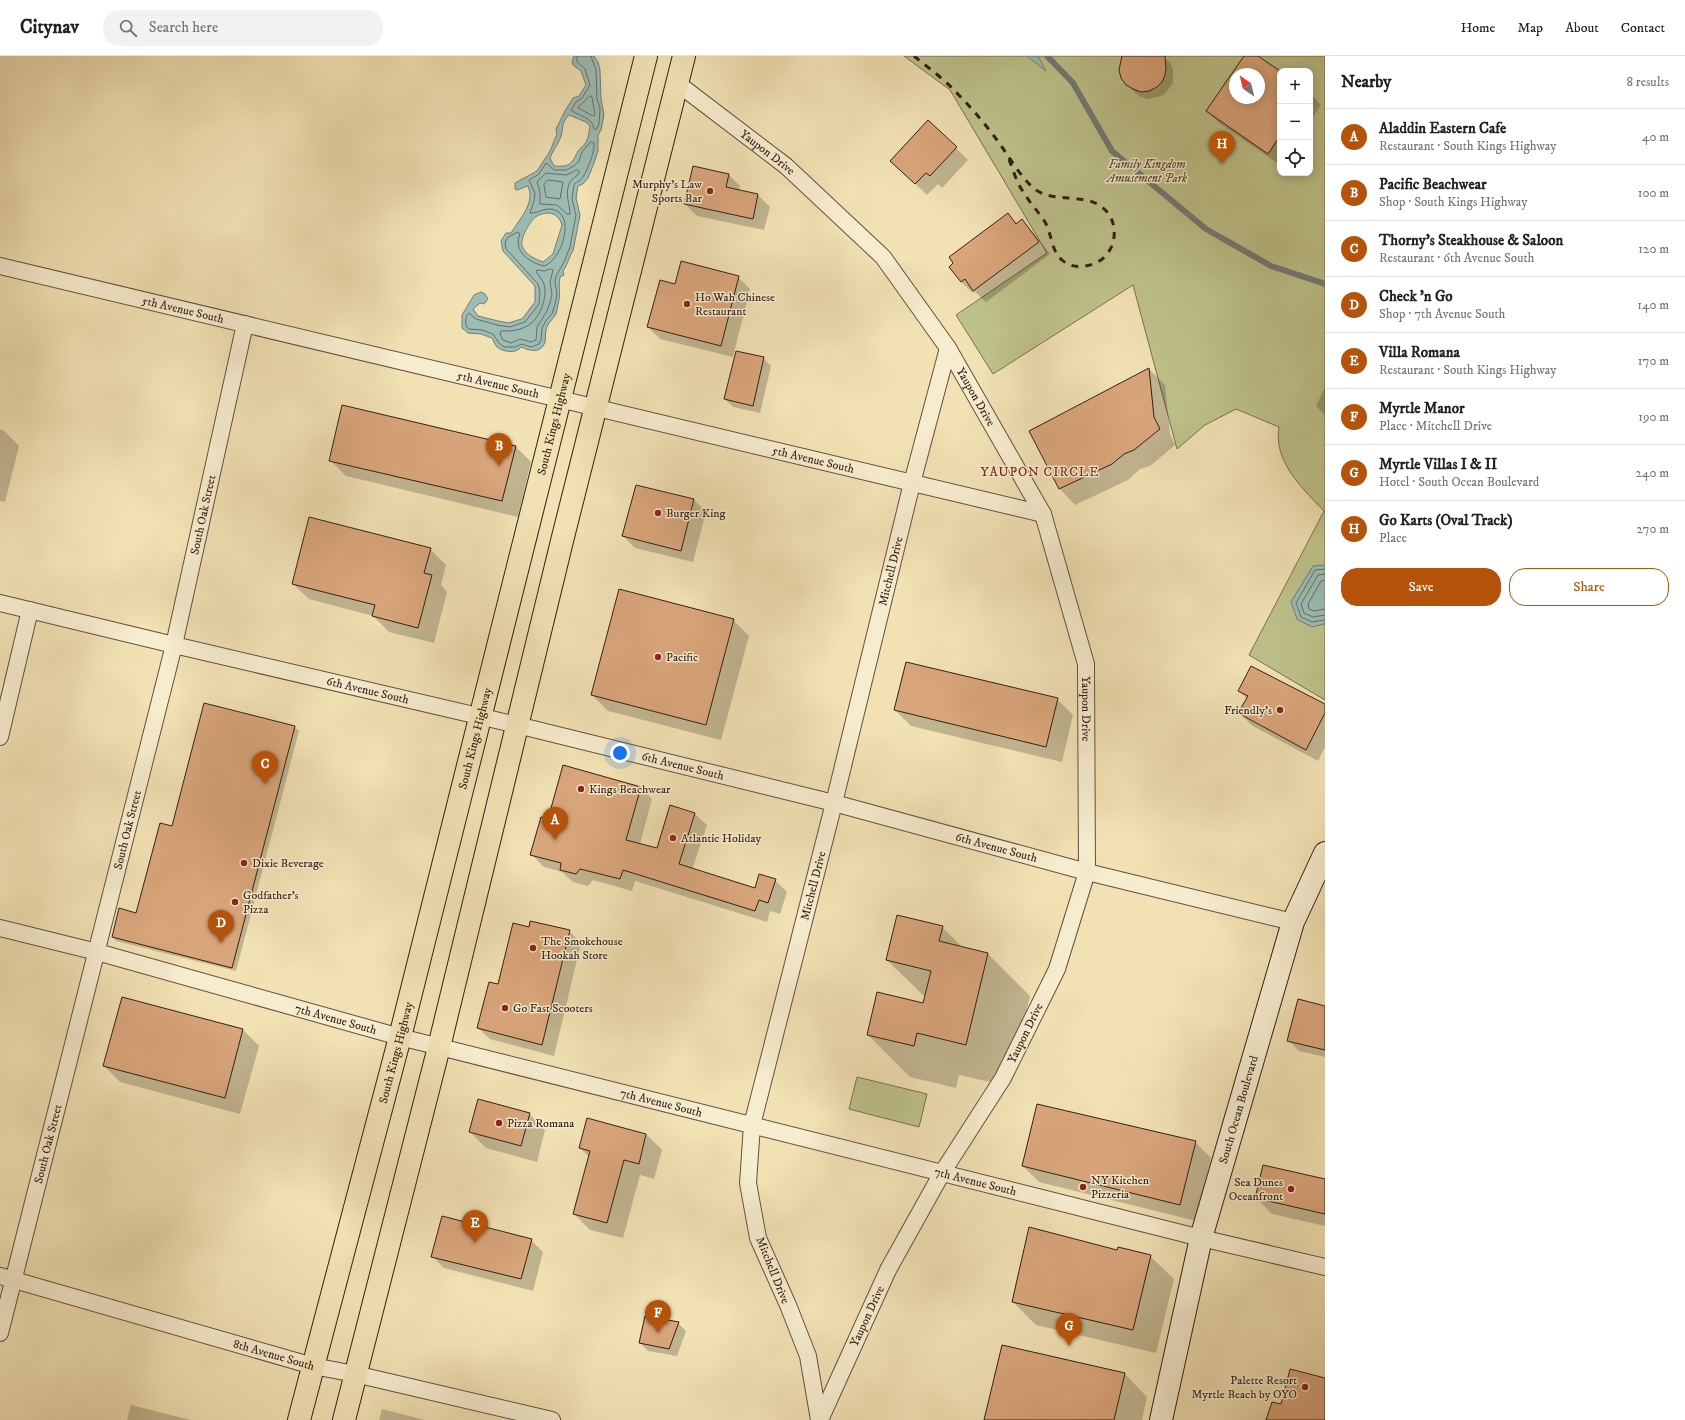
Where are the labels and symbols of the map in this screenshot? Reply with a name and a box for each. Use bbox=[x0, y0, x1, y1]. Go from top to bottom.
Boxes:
north arrow bbox=[1229, 68, 1265, 104]
street label: Yaupon Drive bbox=[737, 127, 798, 178]
pin: H bbox=[1209, 131, 1235, 164]
park label: Family Kingdom Amusement Park bbox=[1105, 157, 1187, 186]
place label: Murphy's Law Sports Bar bbox=[632, 177, 703, 206]
marker: Murphy's Law Sports Bar bbox=[705, 186, 715, 196]
place label: Ho Wah Chinese Restaurant bbox=[695, 290, 775, 319]
street label: 5th Avenue South bbox=[140, 293, 226, 327]
marker: Ho Wah Chinese Restaurant bbox=[682, 299, 692, 309]
street label: Yaupon Drive bbox=[953, 365, 998, 429]
street label: 5th Avenue South bbox=[455, 368, 541, 402]
street label: South Kings Highway bbox=[534, 371, 574, 477]
pin: B bbox=[486, 433, 512, 466]
street label: 5th Avenue South bbox=[771, 443, 856, 477]
district label: YAUPON CIRCLE bbox=[981, 464, 1099, 480]
street label: South Oak Street bbox=[187, 474, 219, 556]
place label: Burger King bbox=[666, 506, 725, 521]
marker: Burger King bbox=[653, 508, 663, 518]
street label: Mitchell Drive bbox=[875, 535, 907, 608]
place label: Pacific bbox=[666, 650, 698, 665]
marker: Pacific bbox=[653, 652, 663, 662]
street label: 6th Avenue South bbox=[325, 674, 411, 708]
street label: Yaupon Drive bbox=[1078, 676, 1093, 742]
street label: South Kings Highway bbox=[455, 686, 495, 791]
place label: Friendly's bbox=[1224, 703, 1272, 718]
marker: Friendly's bbox=[1275, 705, 1285, 715]
your location bbox=[610, 743, 630, 763]
street label: 6th Avenue South bbox=[640, 749, 726, 784]
pin: C bbox=[252, 751, 278, 784]
place label: Kings Beachwear bbox=[589, 782, 671, 797]
marker: Kings Beachwear bbox=[576, 784, 586, 794]
street label: South Oak Street bbox=[111, 789, 145, 871]
pin: A bbox=[542, 807, 568, 840]
street label: 6th Avenue South bbox=[954, 829, 1040, 866]
place label: Atlantic Holiday bbox=[681, 831, 761, 846]
marker: Atlantic Holiday bbox=[668, 833, 678, 843]
street label: Mitchell Drive bbox=[797, 850, 829, 922]
place label: Dixie Beverage bbox=[252, 856, 324, 871]
marker: Dixie Beverage bbox=[239, 858, 249, 868]
place label: Godfather's Pizza bbox=[243, 888, 299, 917]
marker: Godfather's Pizza bbox=[230, 897, 240, 907]
pin: D bbox=[208, 910, 234, 943]
place label: The Smokehouse Hookah Store bbox=[541, 934, 623, 963]
marker: The Smokehouse Hookah Store bbox=[528, 943, 538, 953]
street label: South Kings Highway bbox=[376, 1000, 417, 1105]
street label: 7th Avenue South bbox=[293, 1001, 379, 1038]
place label: Go Fast Scooters bbox=[513, 1001, 593, 1016]
street label: Yaupon Drive bbox=[1004, 1001, 1046, 1066]
marker: Go Fast Scooters bbox=[500, 1003, 510, 1013]
street label: South Ocean Boulevard bbox=[1216, 1054, 1262, 1166]
street label: 7th Avenue South bbox=[618, 1086, 705, 1121]
street label: South Oak Street bbox=[31, 1103, 66, 1185]
place label: Pizza Romana bbox=[507, 1116, 575, 1131]
marker: Pizza Romana bbox=[494, 1118, 504, 1128]
street label: 7th Avenue South bbox=[933, 1164, 1019, 1200]
place label: NY Kitchen Pizzeria bbox=[1091, 1173, 1150, 1202]
place label: Sea Dunes Oceanfront bbox=[1229, 1175, 1283, 1204]
marker: NY Kitchen Pizzeria bbox=[1078, 1182, 1088, 1192]
marker: Sea Dunes Oceanfront bbox=[1286, 1184, 1296, 1194]
pin: E bbox=[462, 1210, 488, 1243]
street label: Mitchell Drive bbox=[752, 1235, 793, 1306]
street label: Yaupon Drive bbox=[847, 1284, 888, 1349]
pin: F bbox=[645, 1300, 671, 1333]
pin: G bbox=[1056, 1313, 1082, 1346]
street label: 8th Avenue South bbox=[231, 1336, 317, 1374]
place label: Palette Resort Myrtle Beach by OYO bbox=[1192, 1373, 1297, 1402]
marker: Palette Resort Myrtle Beach by OYO bbox=[1300, 1382, 1310, 1392]

